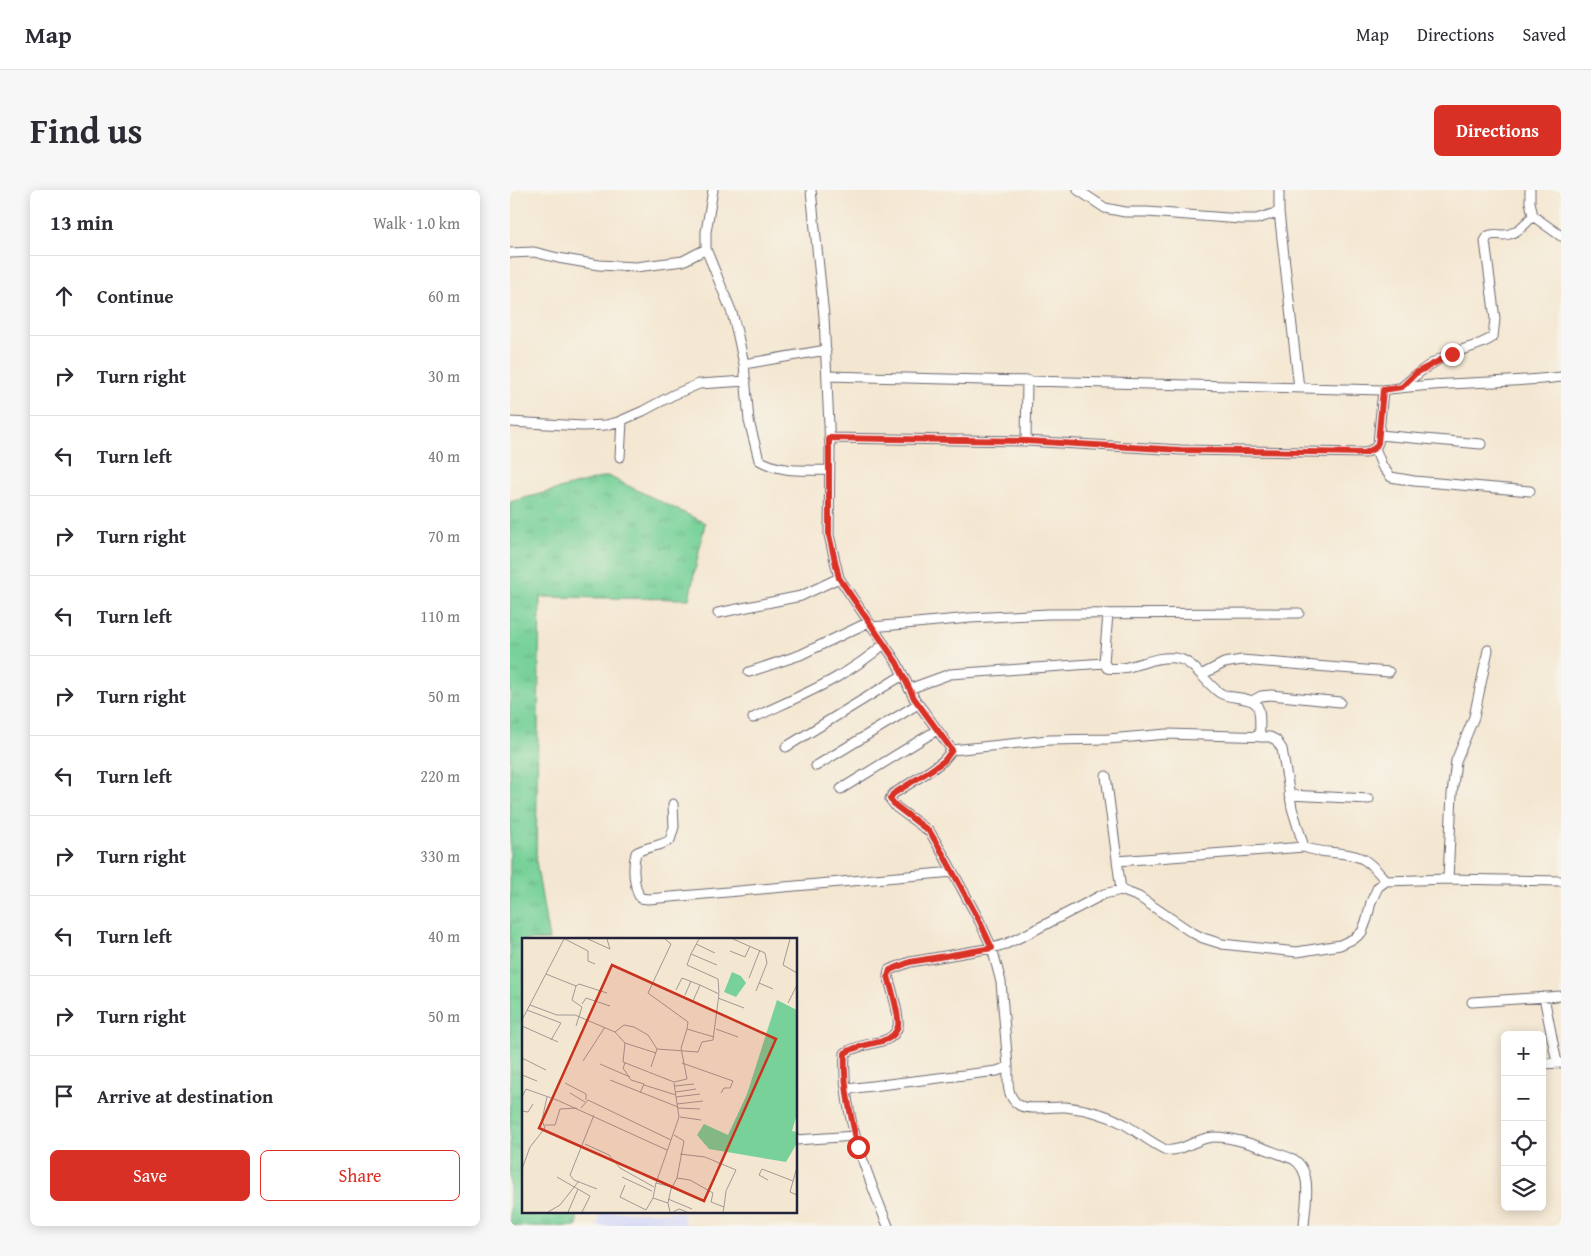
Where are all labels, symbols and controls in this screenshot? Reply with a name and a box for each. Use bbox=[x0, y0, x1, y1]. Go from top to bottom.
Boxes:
text: Map bbox=[25, 17, 72, 52]
text: Map bbox=[1356, 21, 1389, 48]
text: Directions bbox=[1417, 21, 1494, 48]
text: Saved bbox=[1522, 21, 1566, 48]
text: Find us bbox=[30, 105, 143, 156]
button: Directions bbox=[1434, 105, 1561, 156]
text: 13 min bbox=[50, 207, 113, 238]
text: Walk · 1.0 km bbox=[373, 211, 460, 235]
icon: ahead bbox=[50, 282, 78, 310]
text: Continue bbox=[97, 282, 174, 310]
text: 60 m bbox=[428, 284, 460, 308]
route end bbox=[1441, 343, 1464, 366]
icon: right bbox=[50, 362, 78, 390]
text: Turn right bbox=[97, 362, 186, 390]
text: 30 m bbox=[428, 364, 460, 388]
icon: left bbox=[50, 442, 78, 470]
text: Turn left bbox=[97, 442, 172, 470]
text: 40 m bbox=[428, 444, 460, 468]
icon: right bbox=[50, 522, 78, 550]
text: Turn right bbox=[97, 522, 186, 550]
text: 70 m bbox=[428, 524, 460, 548]
icon: left bbox=[50, 602, 78, 630]
text: Turn left bbox=[97, 602, 172, 630]
text: 110 m bbox=[420, 604, 460, 628]
icon: right bbox=[50, 682, 78, 710]
text: Turn right bbox=[97, 682, 186, 710]
text: 50 m bbox=[428, 684, 460, 708]
icon: left bbox=[50, 762, 78, 790]
text: Turn left bbox=[97, 762, 172, 790]
text: 220 m bbox=[420, 764, 460, 788]
icon: right bbox=[50, 842, 78, 870]
text: Turn right bbox=[97, 842, 186, 870]
text: 330 m bbox=[420, 844, 460, 868]
icon: left bbox=[50, 922, 78, 950]
text: Turn left bbox=[97, 922, 172, 950]
text: 40 m bbox=[428, 924, 460, 948]
inset map bbox=[522, 938, 798, 1214]
icon: right bbox=[50, 1002, 78, 1030]
text: Turn right bbox=[97, 1002, 186, 1030]
text: 50 m bbox=[428, 1004, 460, 1028]
map controls bbox=[1501, 1031, 1546, 1211]
button: + bbox=[1501, 1031, 1546, 1076]
button: − bbox=[1501, 1076, 1546, 1121]
icon: arrive bbox=[50, 1082, 78, 1110]
text: Arrive at destination bbox=[97, 1082, 273, 1110]
button: locate bbox=[1501, 1121, 1546, 1166]
route start bbox=[847, 1136, 870, 1159]
button: Save bbox=[50, 1150, 250, 1201]
button: Share bbox=[260, 1150, 460, 1201]
button: layers bbox=[1501, 1166, 1546, 1211]

